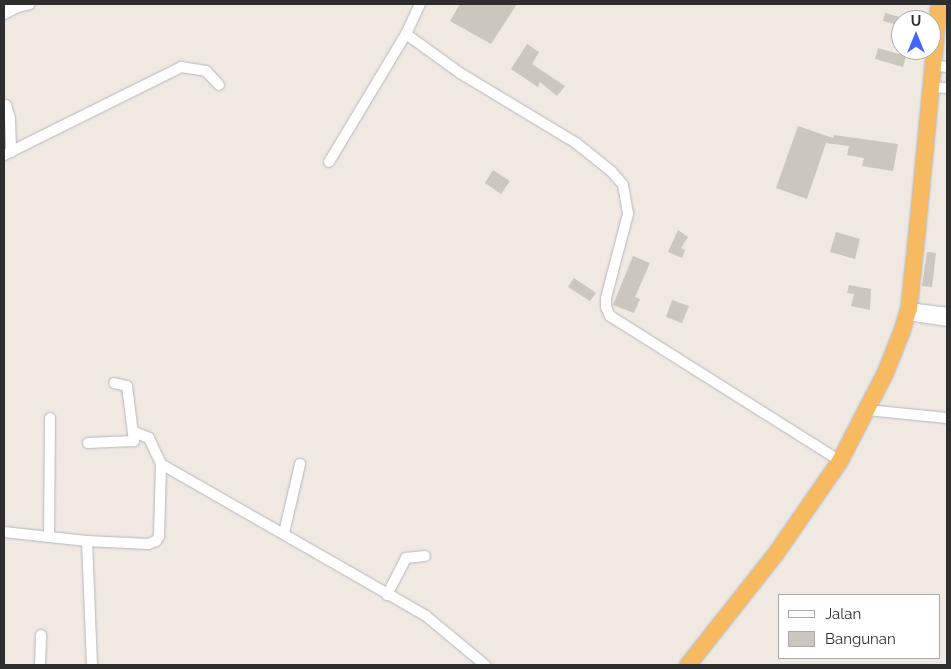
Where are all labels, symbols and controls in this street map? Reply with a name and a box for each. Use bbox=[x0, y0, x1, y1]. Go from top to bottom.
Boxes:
north arrow bbox=[891, 10, 941, 60]
text: U bbox=[911, 13, 921, 29]
legend bbox=[778, 594, 941, 659]
text: Jalan bbox=[825, 605, 861, 623]
text: Bangunan bbox=[825, 630, 896, 648]

